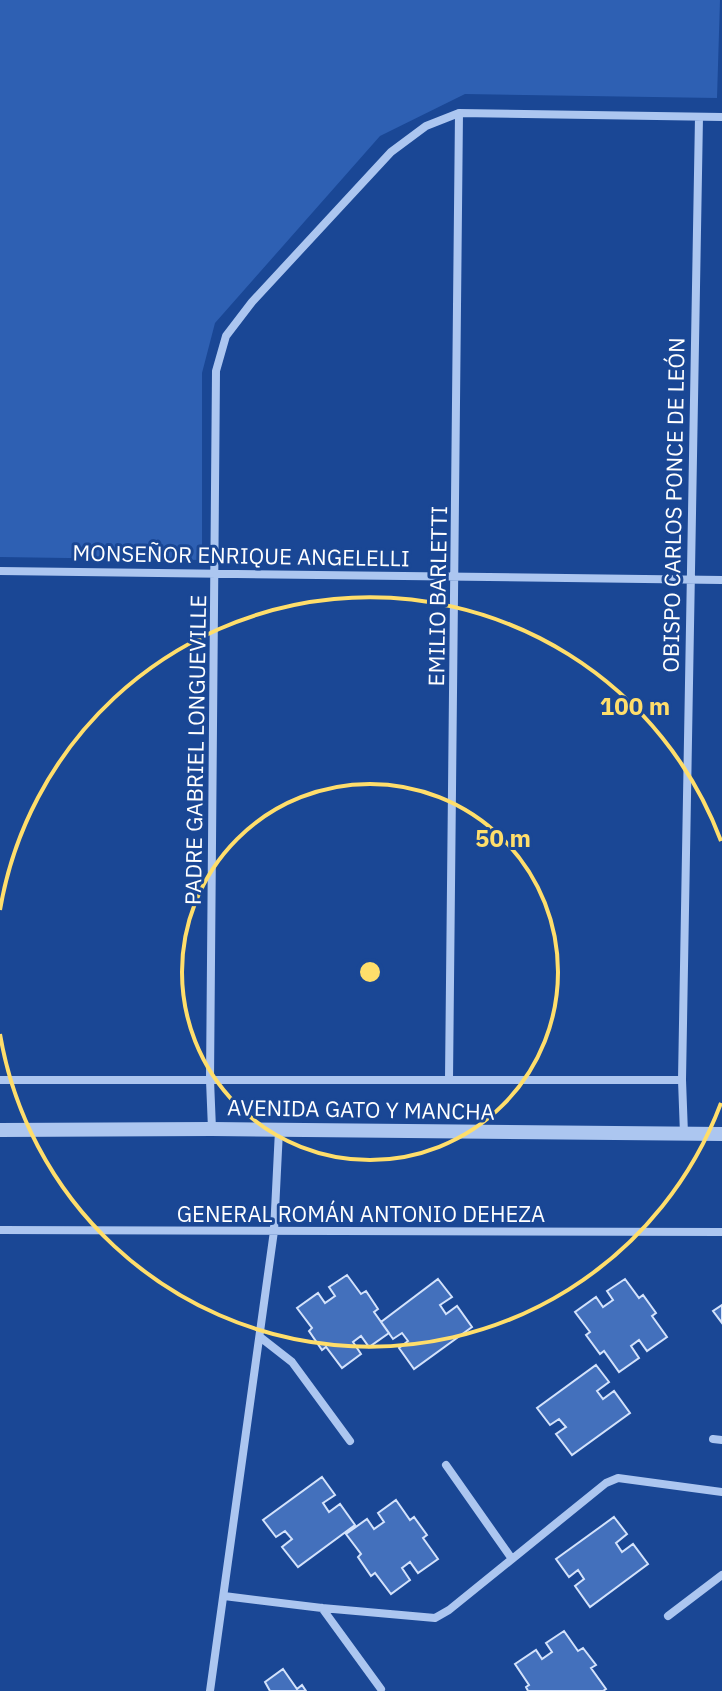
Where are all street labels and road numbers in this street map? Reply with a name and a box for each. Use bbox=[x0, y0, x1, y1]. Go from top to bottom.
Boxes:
street label: OBISPO CARLOS PONCE DE LEÓN bbox=[656, 337, 690, 673]
street label: EMILIO BARLETTI bbox=[421, 505, 453, 687]
street label: MONSEÑOR ENRIQUE ANGELELLI bbox=[72, 538, 410, 572]
street label: PADRE GABRIEL LONGUEVILLE bbox=[178, 595, 212, 905]
street label: AVENIDA GATO Y MANCHA bbox=[227, 1092, 495, 1126]
street label: GENERAL ROMÁN ANTONIO DEHEZA bbox=[177, 1199, 545, 1228]

